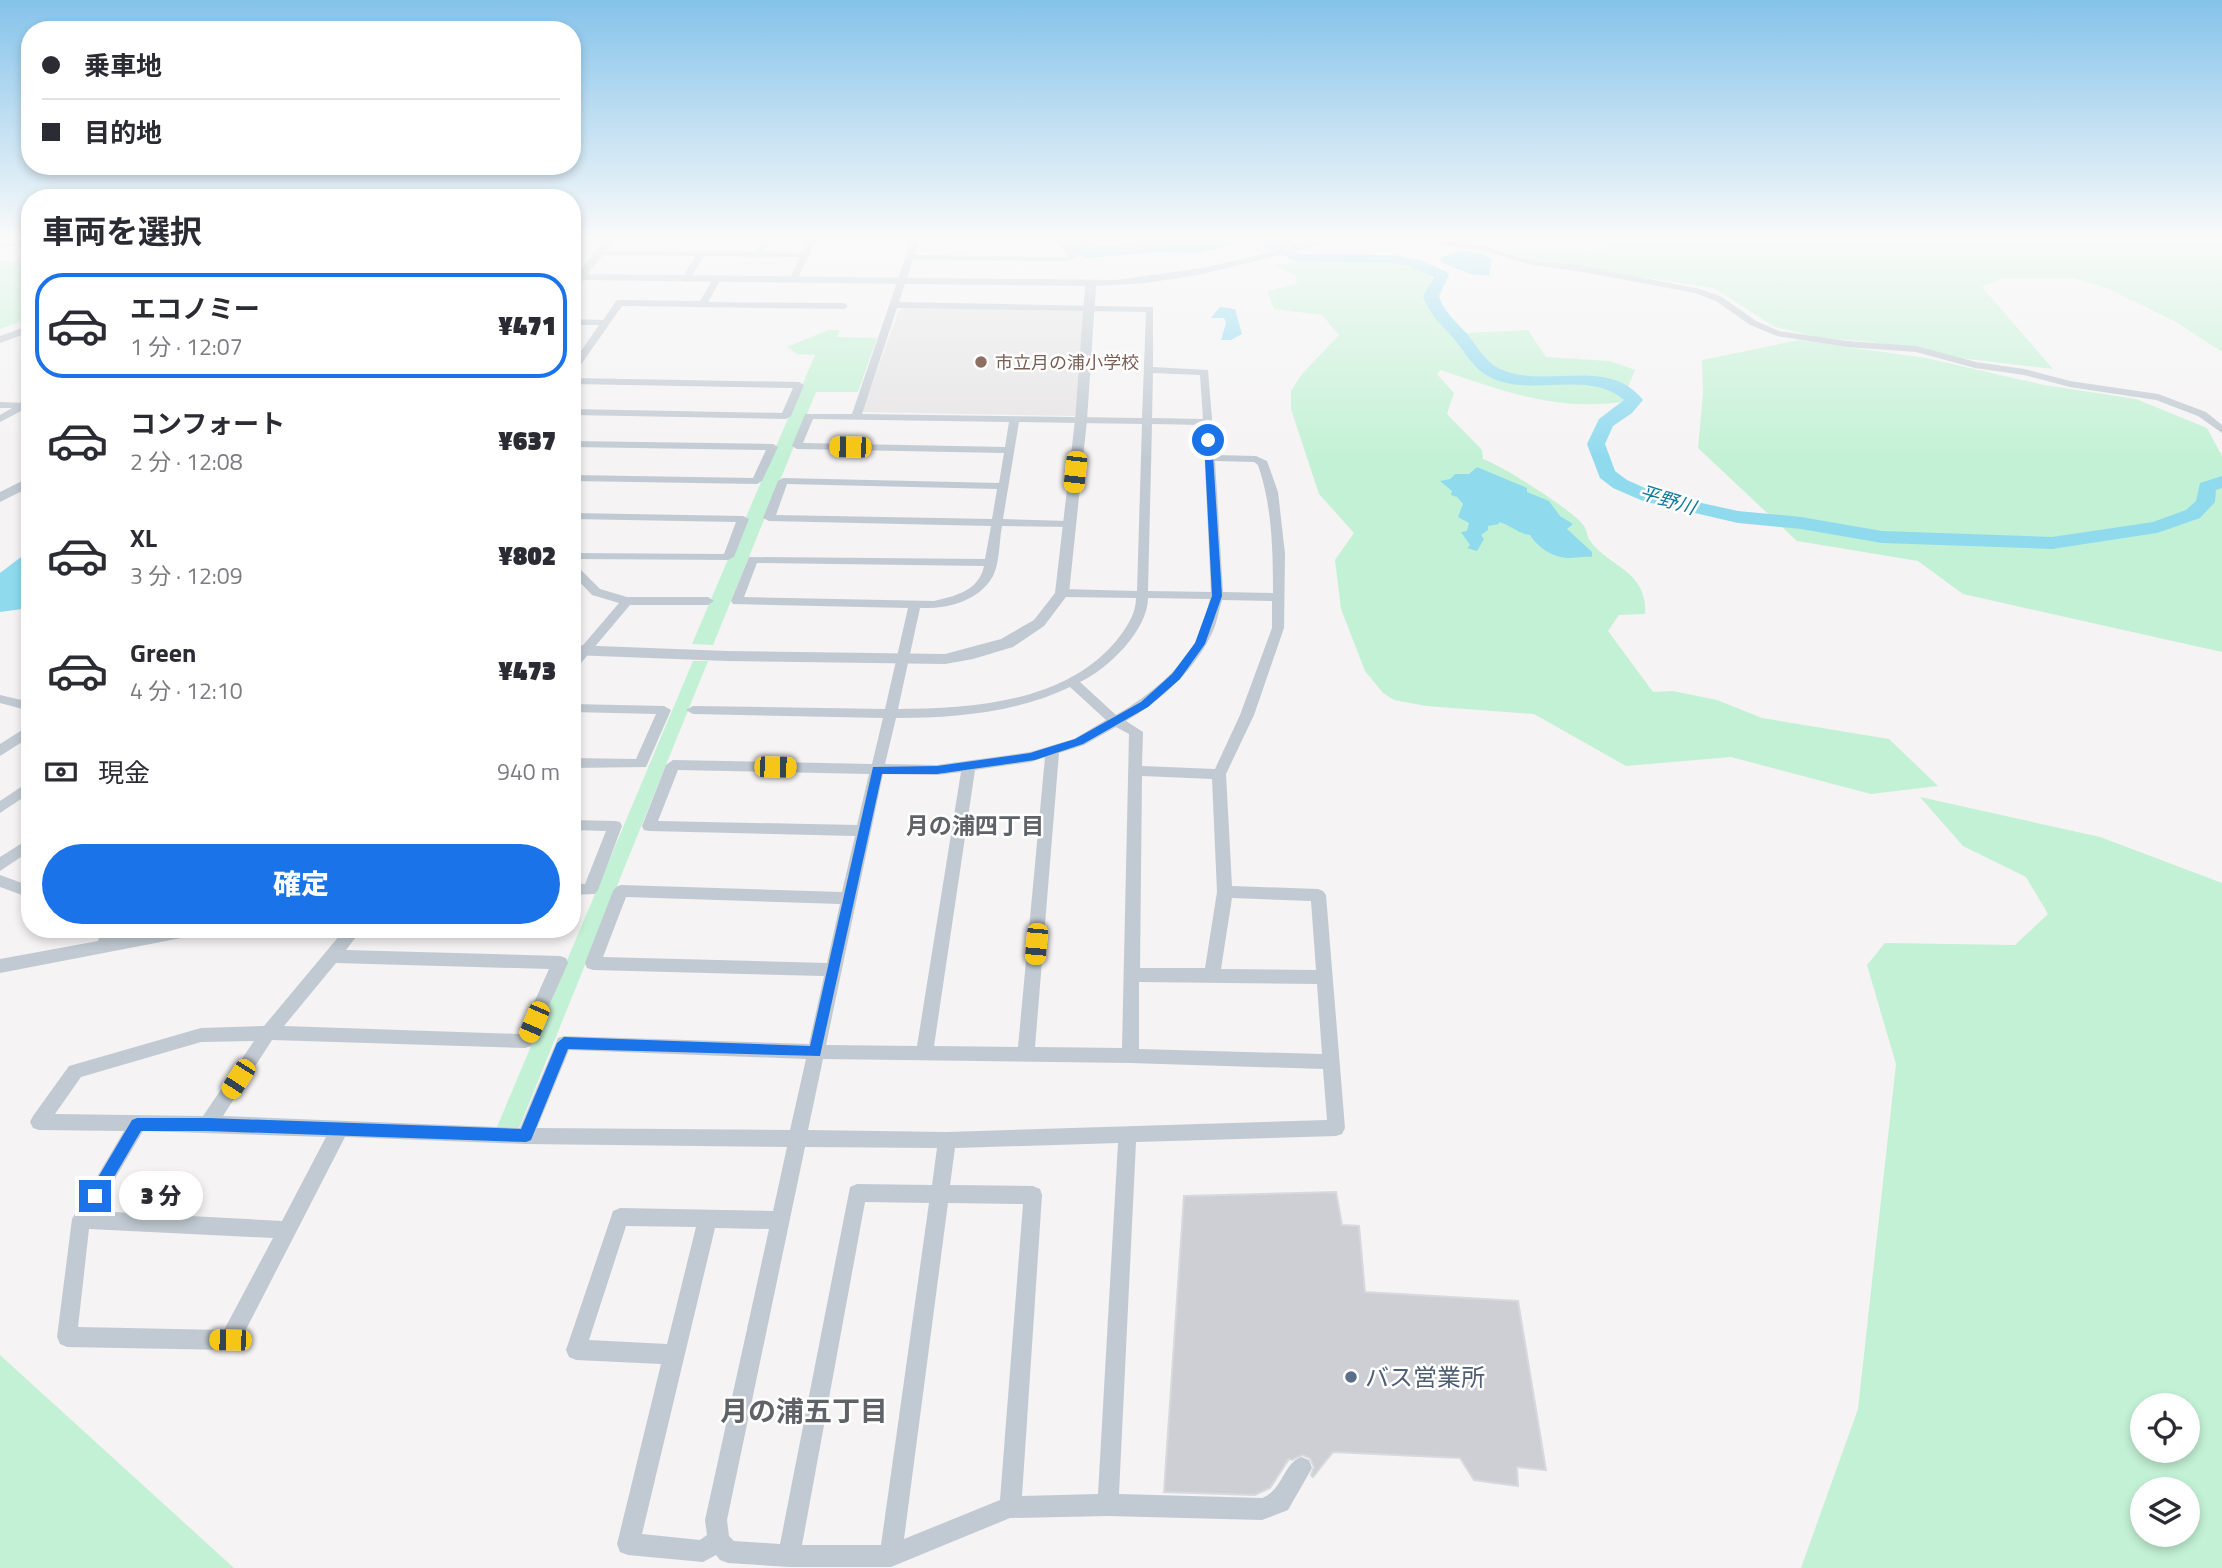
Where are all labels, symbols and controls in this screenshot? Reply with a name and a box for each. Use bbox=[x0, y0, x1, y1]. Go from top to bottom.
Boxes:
text: 乗車地 bbox=[84, 46, 162, 85]
text: 目的地 bbox=[84, 113, 162, 152]
text: 車両を選択 bbox=[42, 207, 202, 255]
text: エコノミー bbox=[130, 289, 260, 328]
icon: car bbox=[46, 294, 109, 357]
text: ¥471 bbox=[498, 306, 556, 345]
text: 1 分 · 12:07 bbox=[130, 329, 243, 364]
place label: 市立月の浦小学校 bbox=[995, 349, 1139, 376]
marker: 市立月の浦小学校 bbox=[973, 354, 989, 370]
text: コンフォート bbox=[130, 404, 285, 443]
icon: car bbox=[46, 409, 109, 472]
text: ¥637 bbox=[498, 421, 556, 460]
route start bbox=[1192, 424, 1224, 456]
car bbox=[829, 436, 872, 458]
text: 2 分 · 12:08 bbox=[130, 444, 243, 479]
car bbox=[1063, 450, 1088, 494]
water label: 平野川 bbox=[1636, 477, 1701, 522]
text: XL bbox=[130, 518, 157, 557]
icon: car bbox=[46, 524, 109, 587]
text: ¥802 bbox=[498, 536, 556, 575]
text: 3 分 · 12:09 bbox=[130, 558, 243, 593]
text: Green bbox=[130, 633, 196, 672]
icon: car bbox=[46, 639, 109, 702]
text: ¥473 bbox=[498, 651, 556, 690]
text: 4 分 · 12:10 bbox=[130, 673, 243, 708]
icon: cash bbox=[42, 753, 80, 791]
text: 現金 bbox=[98, 753, 150, 792]
text: 940 m bbox=[497, 754, 560, 789]
car bbox=[754, 756, 797, 778]
district label: 月の浦四丁目 bbox=[906, 808, 1044, 843]
button: 確定 bbox=[42, 844, 560, 924]
car bbox=[1024, 922, 1049, 966]
car bbox=[517, 999, 552, 1045]
car bbox=[218, 1056, 259, 1102]
callout: 3 分 bbox=[119, 1172, 204, 1220]
text: 3 分 bbox=[141, 1178, 181, 1213]
route end bbox=[79, 1180, 111, 1212]
car bbox=[209, 1329, 252, 1351]
place label: バス営業所 bbox=[1365, 1359, 1485, 1395]
marker: バス営業所 bbox=[1343, 1369, 1359, 1385]
district label: 月の浦五丁目 bbox=[720, 1389, 888, 1432]
map controls bbox=[2130, 1393, 2200, 1547]
button: locate bbox=[2130, 1393, 2200, 1463]
button: layers bbox=[2130, 1477, 2200, 1547]

